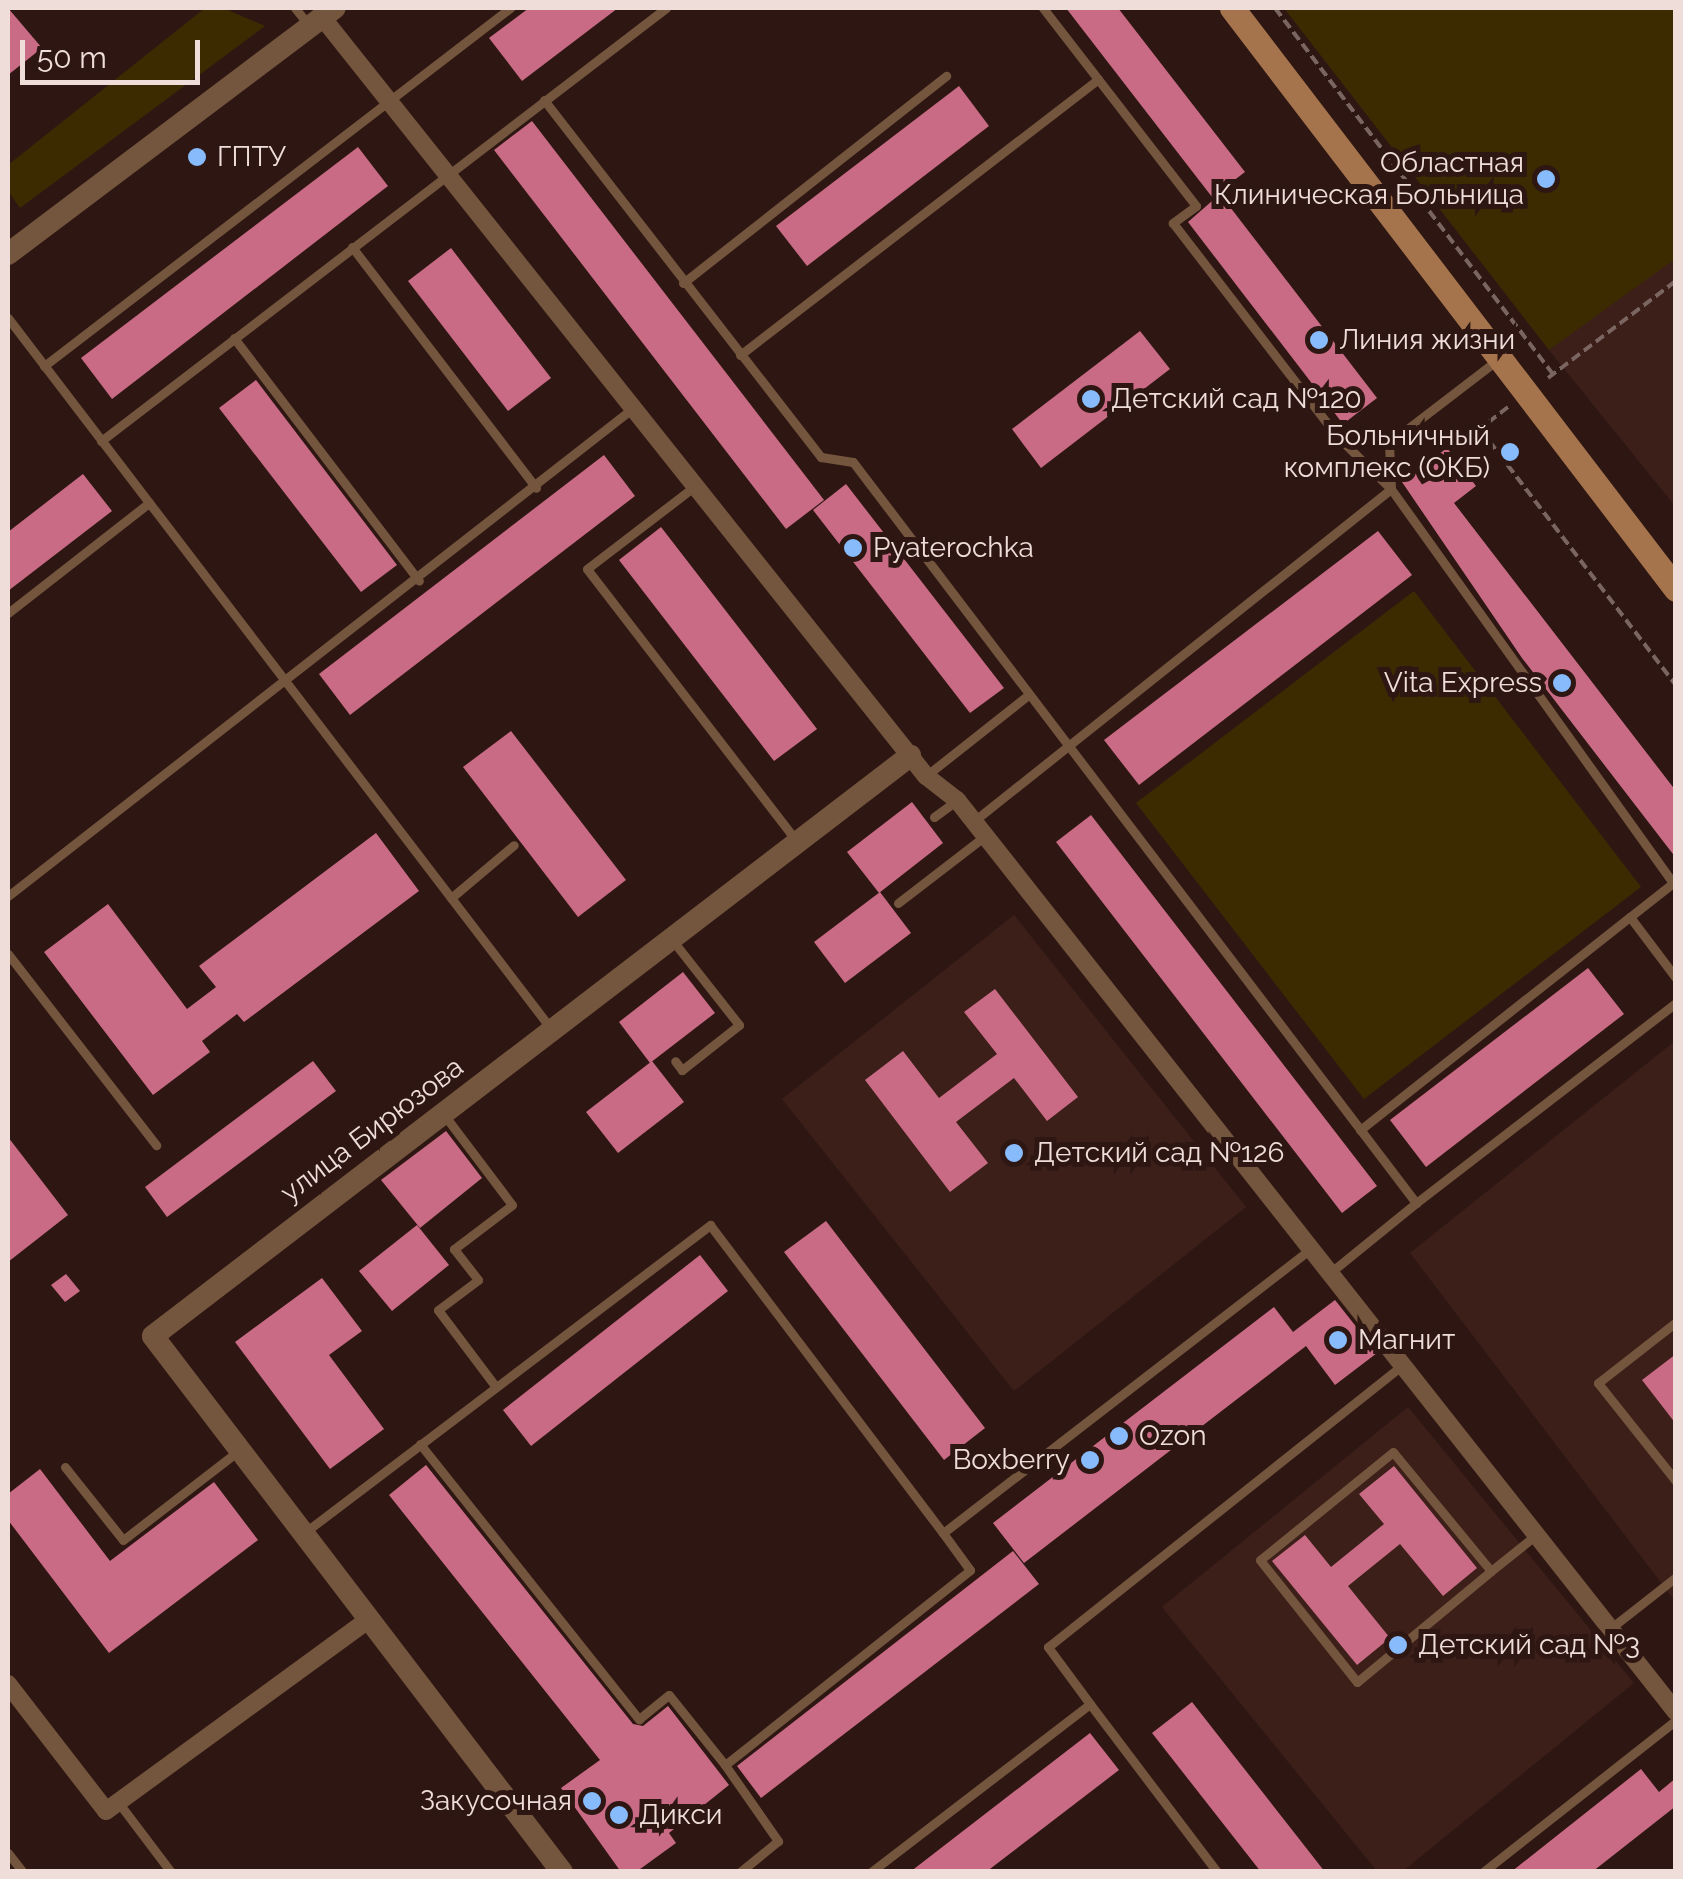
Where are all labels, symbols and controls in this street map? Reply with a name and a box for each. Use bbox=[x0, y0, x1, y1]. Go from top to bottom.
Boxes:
scale bar bbox=[25, 20, 205, 82]
text: 50 m bbox=[37, 40, 107, 75]
place label: ГПТУ bbox=[217, 140, 286, 174]
marker: ГПТУ bbox=[186, 146, 208, 168]
place label: Областная Клиническая Больница bbox=[1214, 146, 1524, 212]
marker: Областная Клиническая Больница bbox=[1533, 166, 1559, 192]
place label: Линия жизни bbox=[1339, 323, 1515, 357]
marker: Линия жизни bbox=[1308, 329, 1330, 351]
place label: Детский сад №120 bbox=[1111, 382, 1362, 416]
marker: Детский сад №120 bbox=[1080, 388, 1102, 410]
place label: Больничный комплекс (ОКБ) bbox=[1284, 419, 1490, 485]
marker: Больничный комплекс (ОКБ) bbox=[1499, 441, 1521, 463]
place label: Pyaterochka bbox=[873, 531, 1034, 565]
marker: Pyaterochka bbox=[842, 537, 864, 559]
place label: Vita Express bbox=[1384, 666, 1542, 700]
marker: Vita Express bbox=[1551, 672, 1573, 694]
street label: улица Бирюзова bbox=[274, 1050, 470, 1210]
place label: Детский сад №126 bbox=[1034, 1136, 1284, 1170]
marker: Детский сад №126 bbox=[1003, 1142, 1025, 1164]
place label: Магнит bbox=[1358, 1323, 1455, 1357]
marker: Магнит bbox=[1327, 1329, 1349, 1351]
place label: Ozon bbox=[1139, 1419, 1206, 1453]
marker: Ozon bbox=[1108, 1425, 1130, 1447]
place label: Boxberry bbox=[953, 1443, 1070, 1477]
marker: Boxberry bbox=[1079, 1449, 1101, 1471]
place label: Детский сад №3 bbox=[1418, 1628, 1640, 1662]
marker: Детский сад №3 bbox=[1387, 1634, 1409, 1656]
place label: Закусочная bbox=[420, 1784, 572, 1818]
marker: Закусочная bbox=[581, 1790, 603, 1812]
place label: Дикси bbox=[639, 1798, 722, 1832]
marker: Дикси bbox=[608, 1804, 630, 1826]

